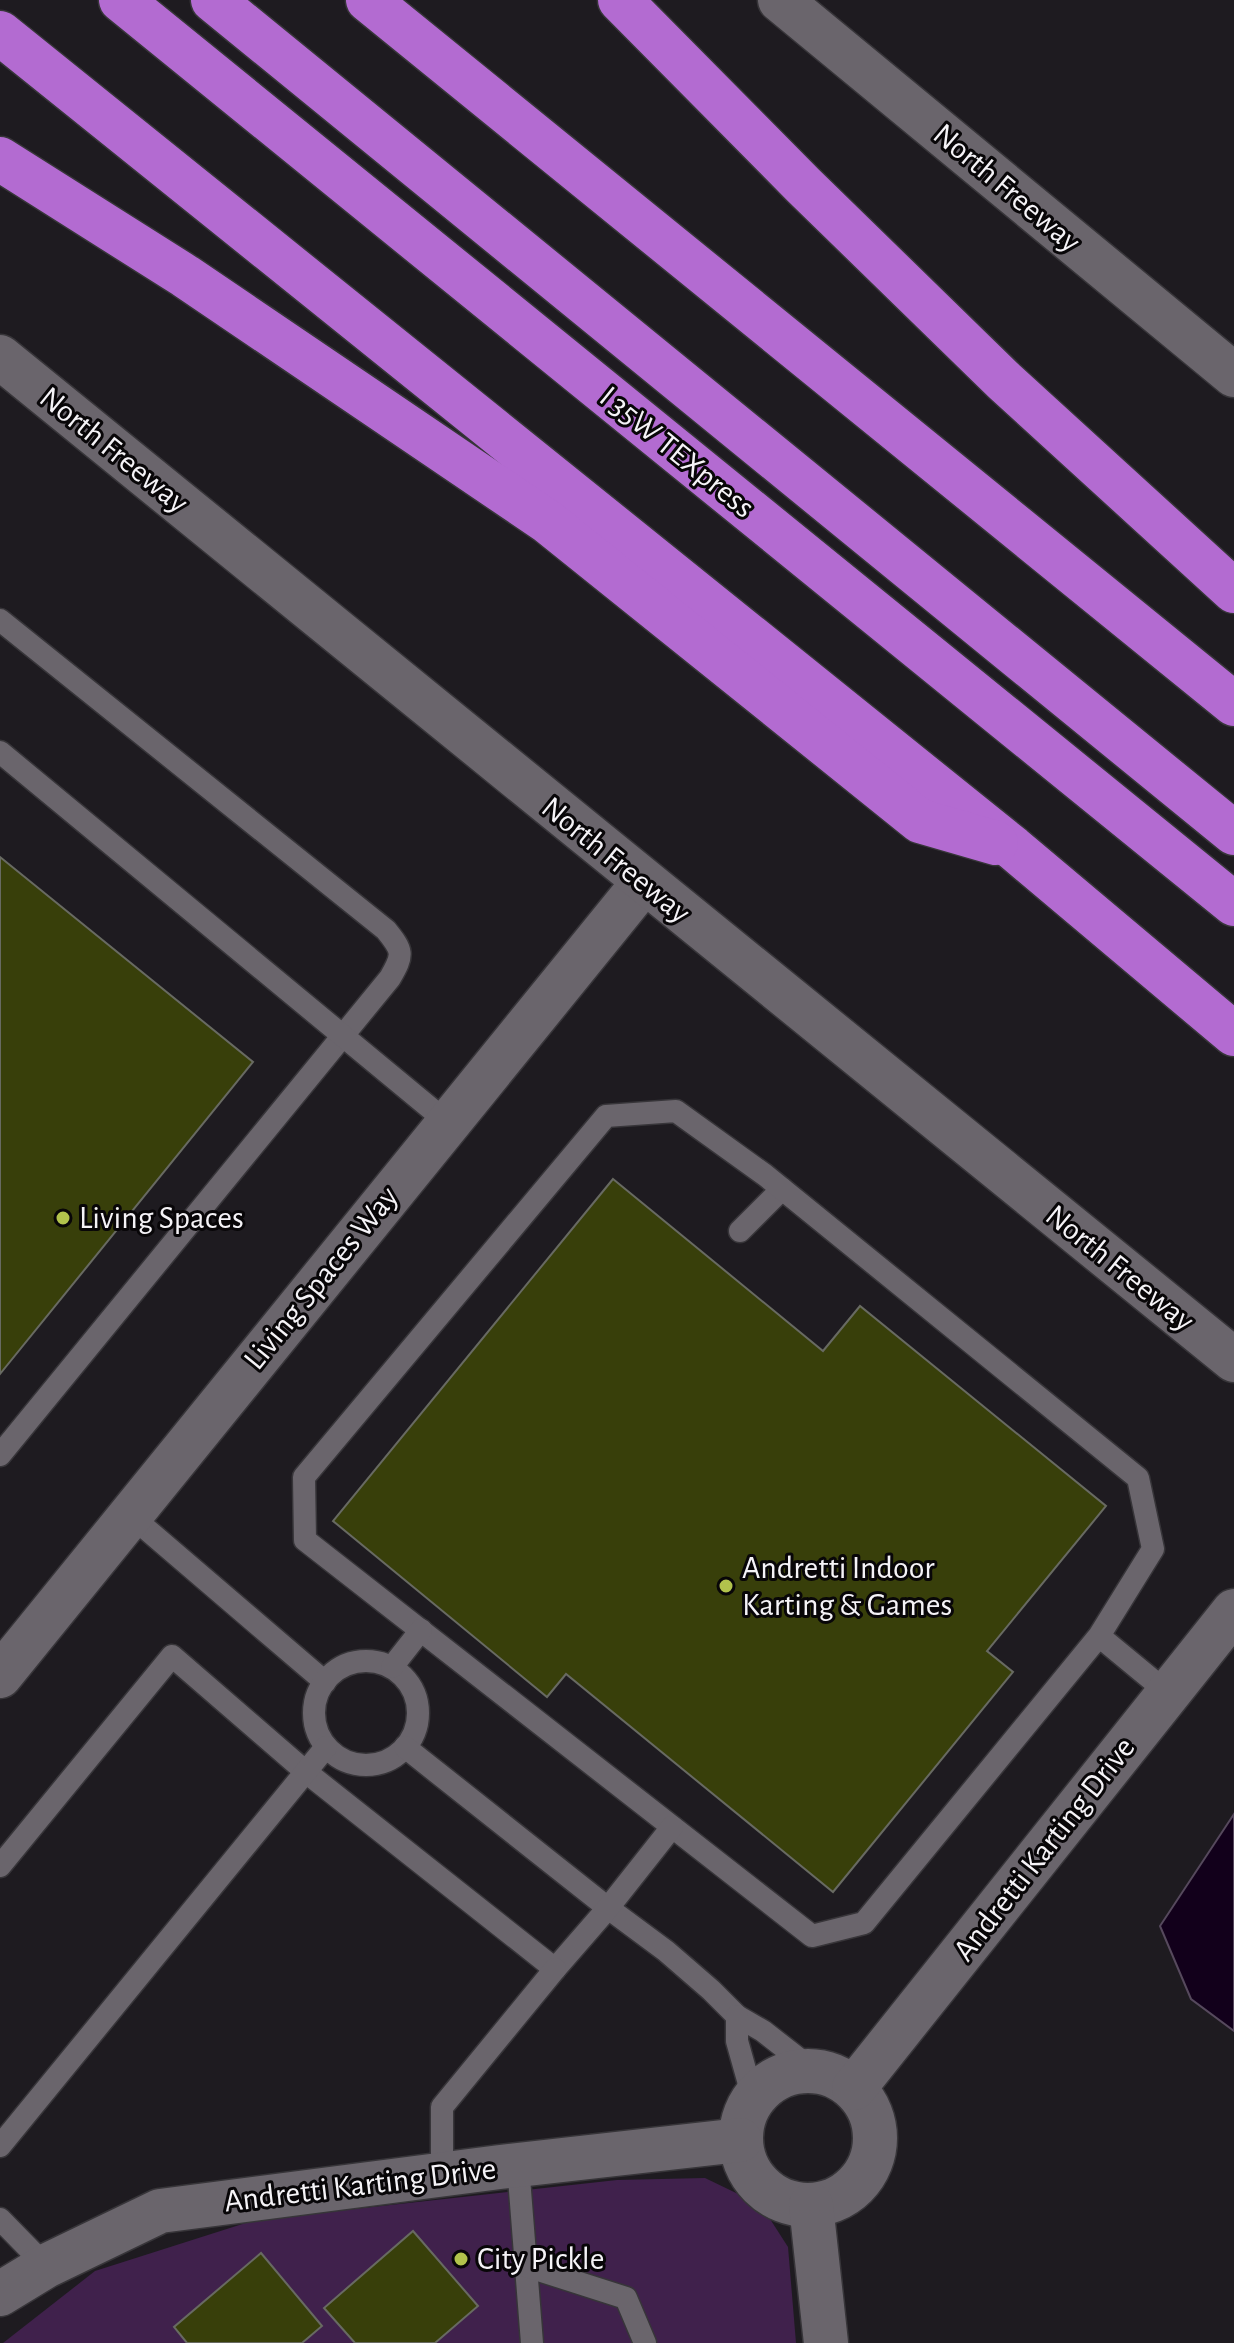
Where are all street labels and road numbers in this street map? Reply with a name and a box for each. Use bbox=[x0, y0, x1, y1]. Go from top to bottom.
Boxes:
street label: North Freeway bbox=[928, 118, 1087, 259]
street label: I 35W TEXpress bbox=[594, 380, 760, 524]
street label: North Freeway bbox=[34, 381, 195, 519]
street label: North Freeway bbox=[536, 791, 697, 929]
street label: Living Spaces Way bbox=[238, 1180, 404, 1375]
street label: North Freeway bbox=[1040, 1199, 1201, 1337]
street label: Andretti Karting Drive bbox=[947, 1731, 1141, 1967]
street label: Andretti Karting Drive bbox=[222, 2152, 498, 2218]

